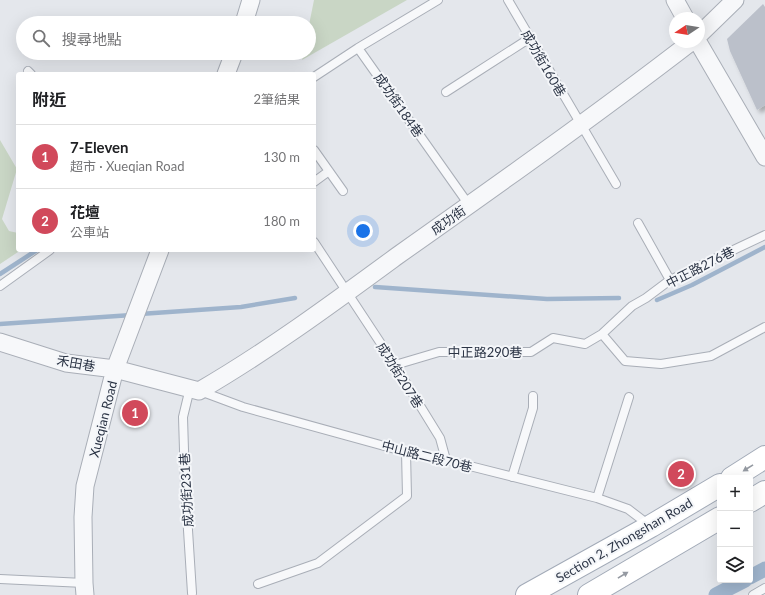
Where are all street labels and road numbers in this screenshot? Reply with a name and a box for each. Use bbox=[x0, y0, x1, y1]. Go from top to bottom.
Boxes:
street label: 成功街160巷 bbox=[518, 27, 570, 99]
street label: 成功街184巷 bbox=[371, 70, 427, 140]
street label: 成功街 bbox=[427, 202, 469, 238]
street label: 中正路276巷 bbox=[663, 243, 737, 291]
street label: 成功街207巷 bbox=[373, 339, 427, 411]
street label: 中正路290巷 bbox=[448, 344, 522, 360]
street label: 禾田巷 bbox=[55, 352, 97, 374]
street label: Xueqian Road bbox=[86, 379, 120, 459]
street label: 中山路二段70巷 bbox=[380, 437, 474, 475]
street label: 成功街231巷 bbox=[176, 452, 196, 528]
street label: Section 2, Zhongshan Road bbox=[553, 494, 695, 586]

